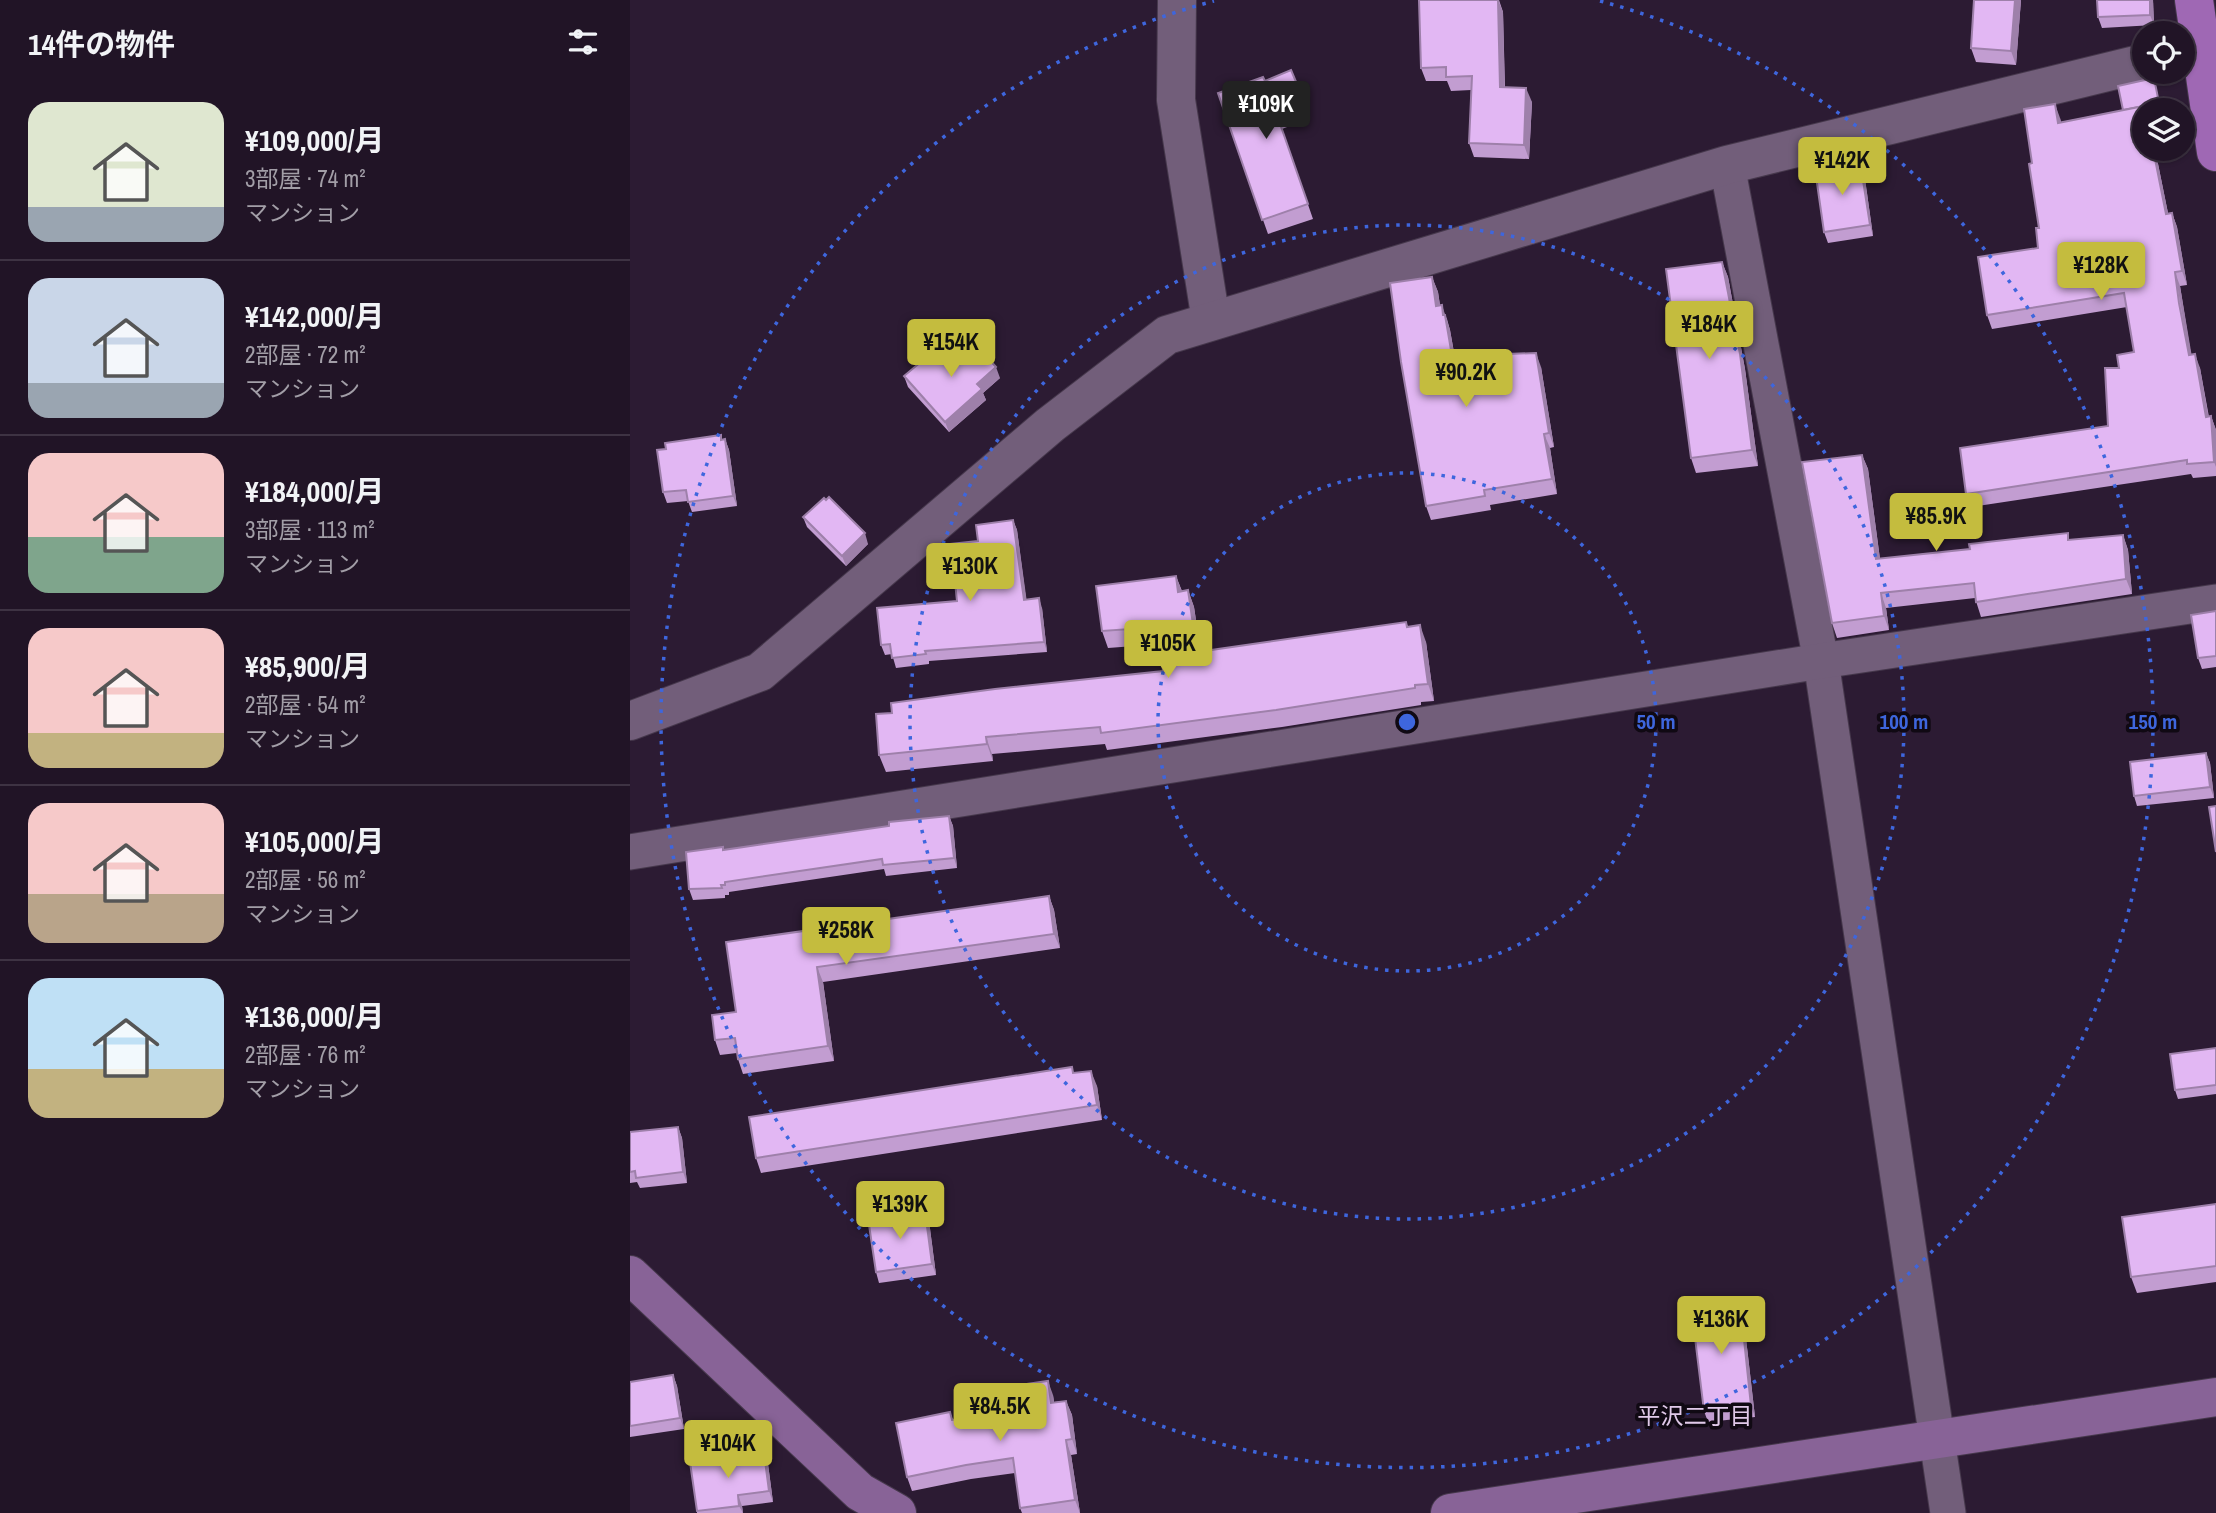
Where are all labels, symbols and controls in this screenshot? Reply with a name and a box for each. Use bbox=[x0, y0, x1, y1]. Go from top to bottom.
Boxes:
map controls bbox=[2132, 21, 2195, 161]
button: locate bbox=[2132, 21, 2195, 84]
icon: filters bbox=[564, 23, 602, 61]
text: 14件の物件 bbox=[28, 24, 175, 64]
pin: ¥109K bbox=[1217, 82, 1315, 141]
text: ¥109K bbox=[1238, 88, 1294, 119]
button: layers bbox=[2132, 98, 2195, 161]
text: ¥109,000/月 bbox=[245, 120, 384, 160]
icon: home bbox=[84, 130, 168, 214]
pin: ¥142K bbox=[1793, 138, 1891, 197]
text: ¥142K bbox=[1814, 144, 1870, 175]
text: 3部屋 · 74 m² bbox=[245, 163, 365, 194]
text: マンション bbox=[245, 197, 360, 228]
pin: ¥128K bbox=[2052, 243, 2150, 302]
text: ¥128K bbox=[2073, 249, 2129, 280]
text: ¥142,000/月 bbox=[245, 296, 384, 336]
pin: ¥184K bbox=[1660, 302, 1758, 361]
icon: home bbox=[84, 306, 168, 390]
text: ¥184K bbox=[1681, 308, 1737, 339]
pin: ¥154K bbox=[902, 320, 1000, 379]
text: ¥154K bbox=[923, 326, 979, 357]
text: 2部屋 · 72 m² bbox=[245, 339, 365, 370]
pin: ¥90.2K bbox=[1409, 350, 1523, 409]
text: ¥90.2K bbox=[1436, 356, 1496, 387]
text: マンション bbox=[245, 373, 360, 404]
text: ¥184,000/月 bbox=[245, 471, 384, 511]
icon: home bbox=[84, 481, 168, 565]
pin: ¥85.9K bbox=[1879, 494, 1993, 553]
text: ¥85.9K bbox=[1906, 500, 1966, 531]
text: 3部屋 · 113 m² bbox=[245, 514, 375, 545]
pin: ¥130K bbox=[921, 544, 1019, 603]
text: マンション bbox=[245, 548, 360, 579]
text: ¥130K bbox=[942, 550, 998, 581]
pin: ¥105K bbox=[1119, 620, 1217, 680]
text: ¥105K bbox=[1140, 627, 1196, 658]
text: ¥85,900/月 bbox=[245, 646, 371, 686]
icon: home bbox=[84, 656, 168, 740]
text: 2部屋 · 54 m² bbox=[245, 689, 365, 720]
text: 50 m bbox=[1636, 707, 1676, 736]
text: 100 m bbox=[1880, 707, 1928, 736]
text: 150 m bbox=[2129, 707, 2177, 736]
centre of rings bbox=[1395, 710, 1419, 734]
text: マンション bbox=[245, 723, 360, 754]
text: ¥105,000/月 bbox=[245, 821, 384, 861]
icon: home bbox=[84, 831, 168, 915]
text: 2部屋 · 56 m² bbox=[245, 864, 365, 895]
text: マンション bbox=[245, 898, 360, 929]
pin: ¥258K bbox=[797, 908, 895, 967]
text: ¥258K bbox=[818, 914, 874, 945]
text: ¥136,000/月 bbox=[245, 996, 384, 1036]
icon: home bbox=[84, 1006, 168, 1090]
text: 2部屋 · 76 m² bbox=[245, 1039, 365, 1070]
text: マンション bbox=[245, 1073, 360, 1104]
pin: ¥139K bbox=[851, 1182, 949, 1241]
text: ¥139K bbox=[872, 1188, 928, 1219]
pin: ¥136K bbox=[1672, 1296, 1770, 1356]
text: ¥136K bbox=[1693, 1303, 1749, 1334]
pin: ¥84.5K bbox=[943, 1384, 1057, 1443]
text: ¥84.5K bbox=[970, 1390, 1030, 1421]
district label: 平沢二丁目 bbox=[1638, 1400, 1753, 1431]
pin: ¥104K bbox=[679, 1420, 777, 1480]
text: ¥104K bbox=[700, 1427, 756, 1458]

